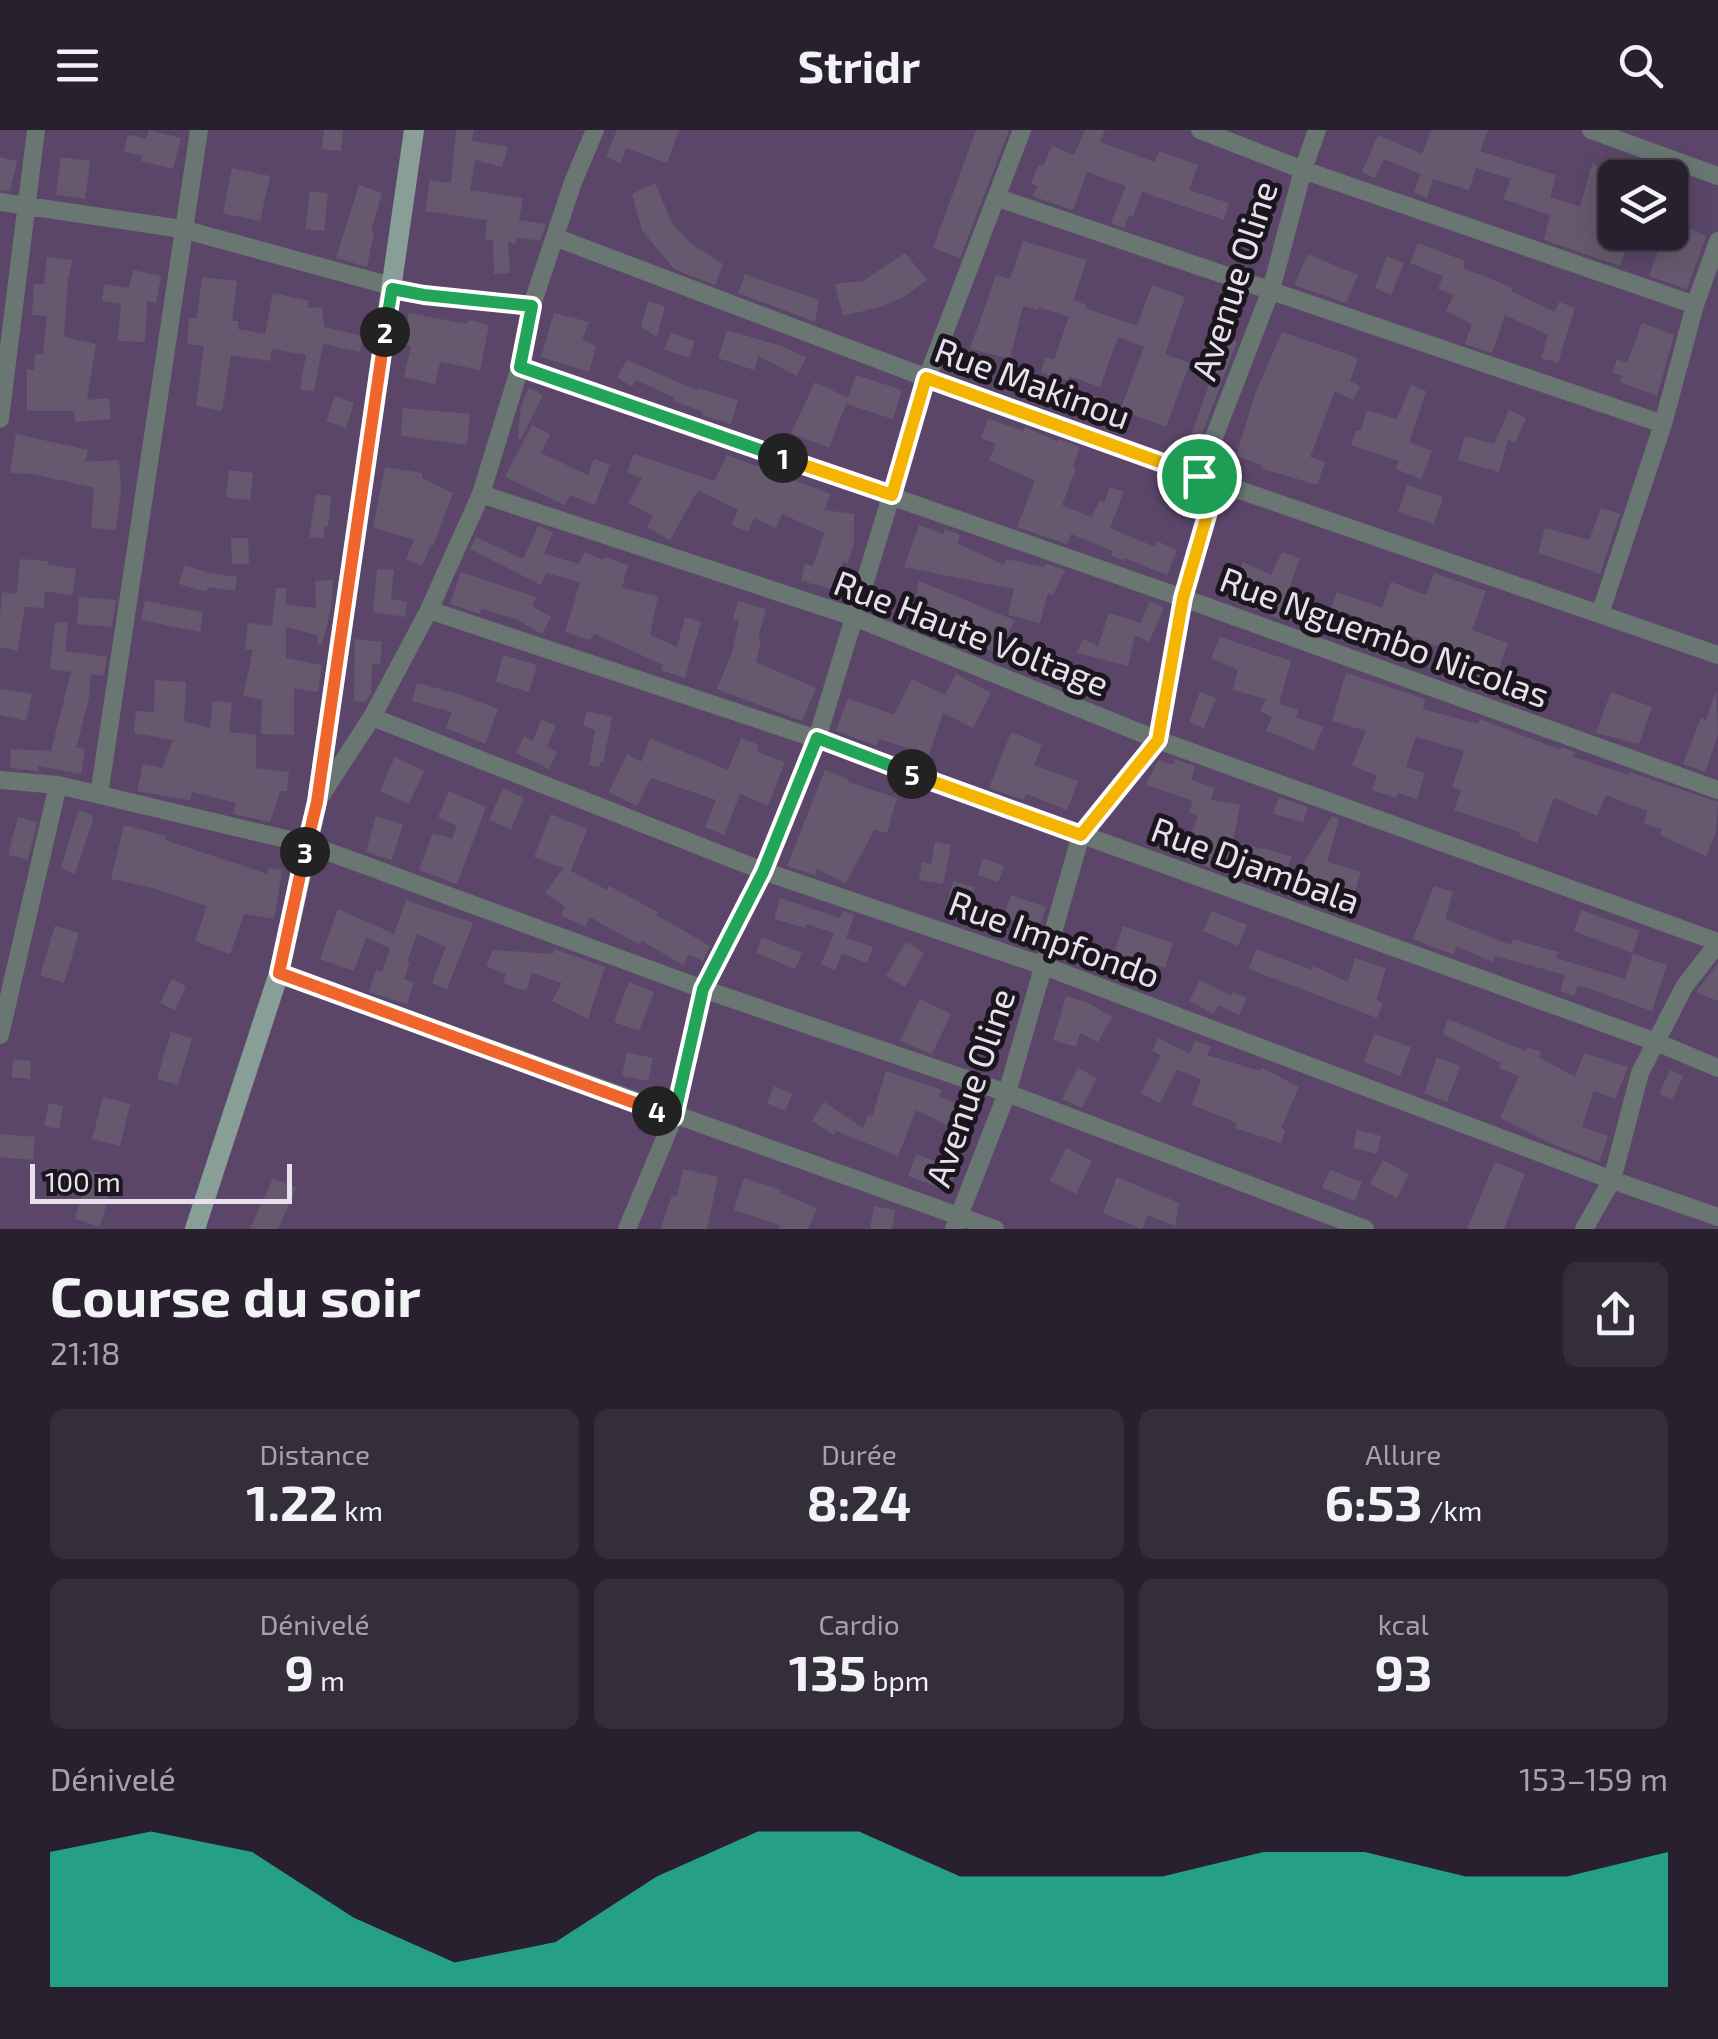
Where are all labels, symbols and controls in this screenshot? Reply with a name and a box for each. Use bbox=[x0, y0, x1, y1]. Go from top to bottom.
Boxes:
icon: menu bbox=[50, 38, 105, 93]
text: Stridr bbox=[798, 38, 920, 92]
icon: search bbox=[1613, 38, 1668, 93]
map controls bbox=[1598, 160, 1688, 250]
button: layers bbox=[1598, 160, 1688, 250]
street label: Avenue Oline bbox=[1181, 175, 1285, 385]
pin: 2 bbox=[360, 307, 410, 357]
text: 2 bbox=[377, 315, 393, 349]
street label: Rue Makinou bbox=[930, 327, 1136, 437]
pin: 1 bbox=[758, 433, 808, 483]
pin bbox=[1157, 434, 1242, 519]
text: 1 bbox=[777, 441, 789, 475]
icon: arrive bbox=[1172, 449, 1227, 504]
street label: Rue Nguembo Nicolas bbox=[1215, 557, 1555, 715]
street label: Rue Haute Voltage bbox=[829, 560, 1115, 704]
pin: 5 bbox=[887, 749, 937, 799]
text: 5 bbox=[904, 757, 920, 791]
street label: Rue Djambala bbox=[1146, 807, 1366, 921]
pin: 3 bbox=[280, 827, 330, 877]
text: 3 bbox=[297, 835, 313, 869]
street label: Rue Impfondo bbox=[944, 880, 1166, 996]
street label: Avenue Oline bbox=[915, 982, 1023, 1192]
pin: 4 bbox=[632, 1086, 682, 1136]
text: 4 bbox=[648, 1094, 666, 1128]
scale bar bbox=[30, 1159, 292, 1204]
text: 100 m bbox=[45, 1164, 121, 1198]
text: Course du soir bbox=[50, 1262, 421, 1328]
button: share bbox=[1563, 1262, 1668, 1367]
text: 21:18 bbox=[50, 1333, 120, 1371]
text: Distance bbox=[259, 1437, 370, 1471]
text: Durée bbox=[821, 1437, 897, 1471]
text: Allure bbox=[1365, 1437, 1441, 1471]
text: 1.22 bbox=[246, 1471, 338, 1531]
text: 8:24 bbox=[807, 1471, 911, 1531]
text: 6:53 bbox=[1324, 1471, 1423, 1531]
text: km bbox=[338, 1493, 383, 1527]
text: /km bbox=[1423, 1493, 1482, 1527]
text: Dénivelé bbox=[260, 1607, 370, 1641]
text: Cardio bbox=[818, 1607, 900, 1641]
text: kcal bbox=[1378, 1607, 1429, 1641]
text: 9 bbox=[285, 1641, 314, 1701]
text: 135 bbox=[789, 1641, 866, 1701]
text: 93 bbox=[1374, 1641, 1432, 1701]
text: m bbox=[314, 1663, 345, 1697]
text: bpm bbox=[866, 1663, 929, 1697]
text: Dénivelé bbox=[50, 1759, 176, 1797]
text: 153–159 m bbox=[1519, 1759, 1668, 1797]

